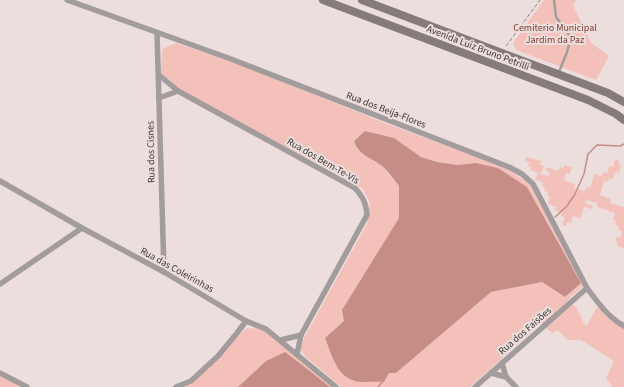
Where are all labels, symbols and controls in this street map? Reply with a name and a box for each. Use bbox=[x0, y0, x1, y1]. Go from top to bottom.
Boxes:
park label: Cemiterio Municipal Jardim da Paz bbox=[513, 21, 597, 47]
street label: Avenida Luiz Bruno Petrilli bbox=[425, 22, 531, 74]
street label: Rua dos Beija-Flores bbox=[344, 88, 428, 132]
street label: Rua dos Cisnes bbox=[143, 121, 159, 183]
street label: Rua dos Bem-Te-Vis bbox=[284, 135, 362, 187]
street label: Rua das Coleirinhas bbox=[138, 244, 216, 296]
street label: Rua dos Faisões bbox=[495, 304, 555, 358]

